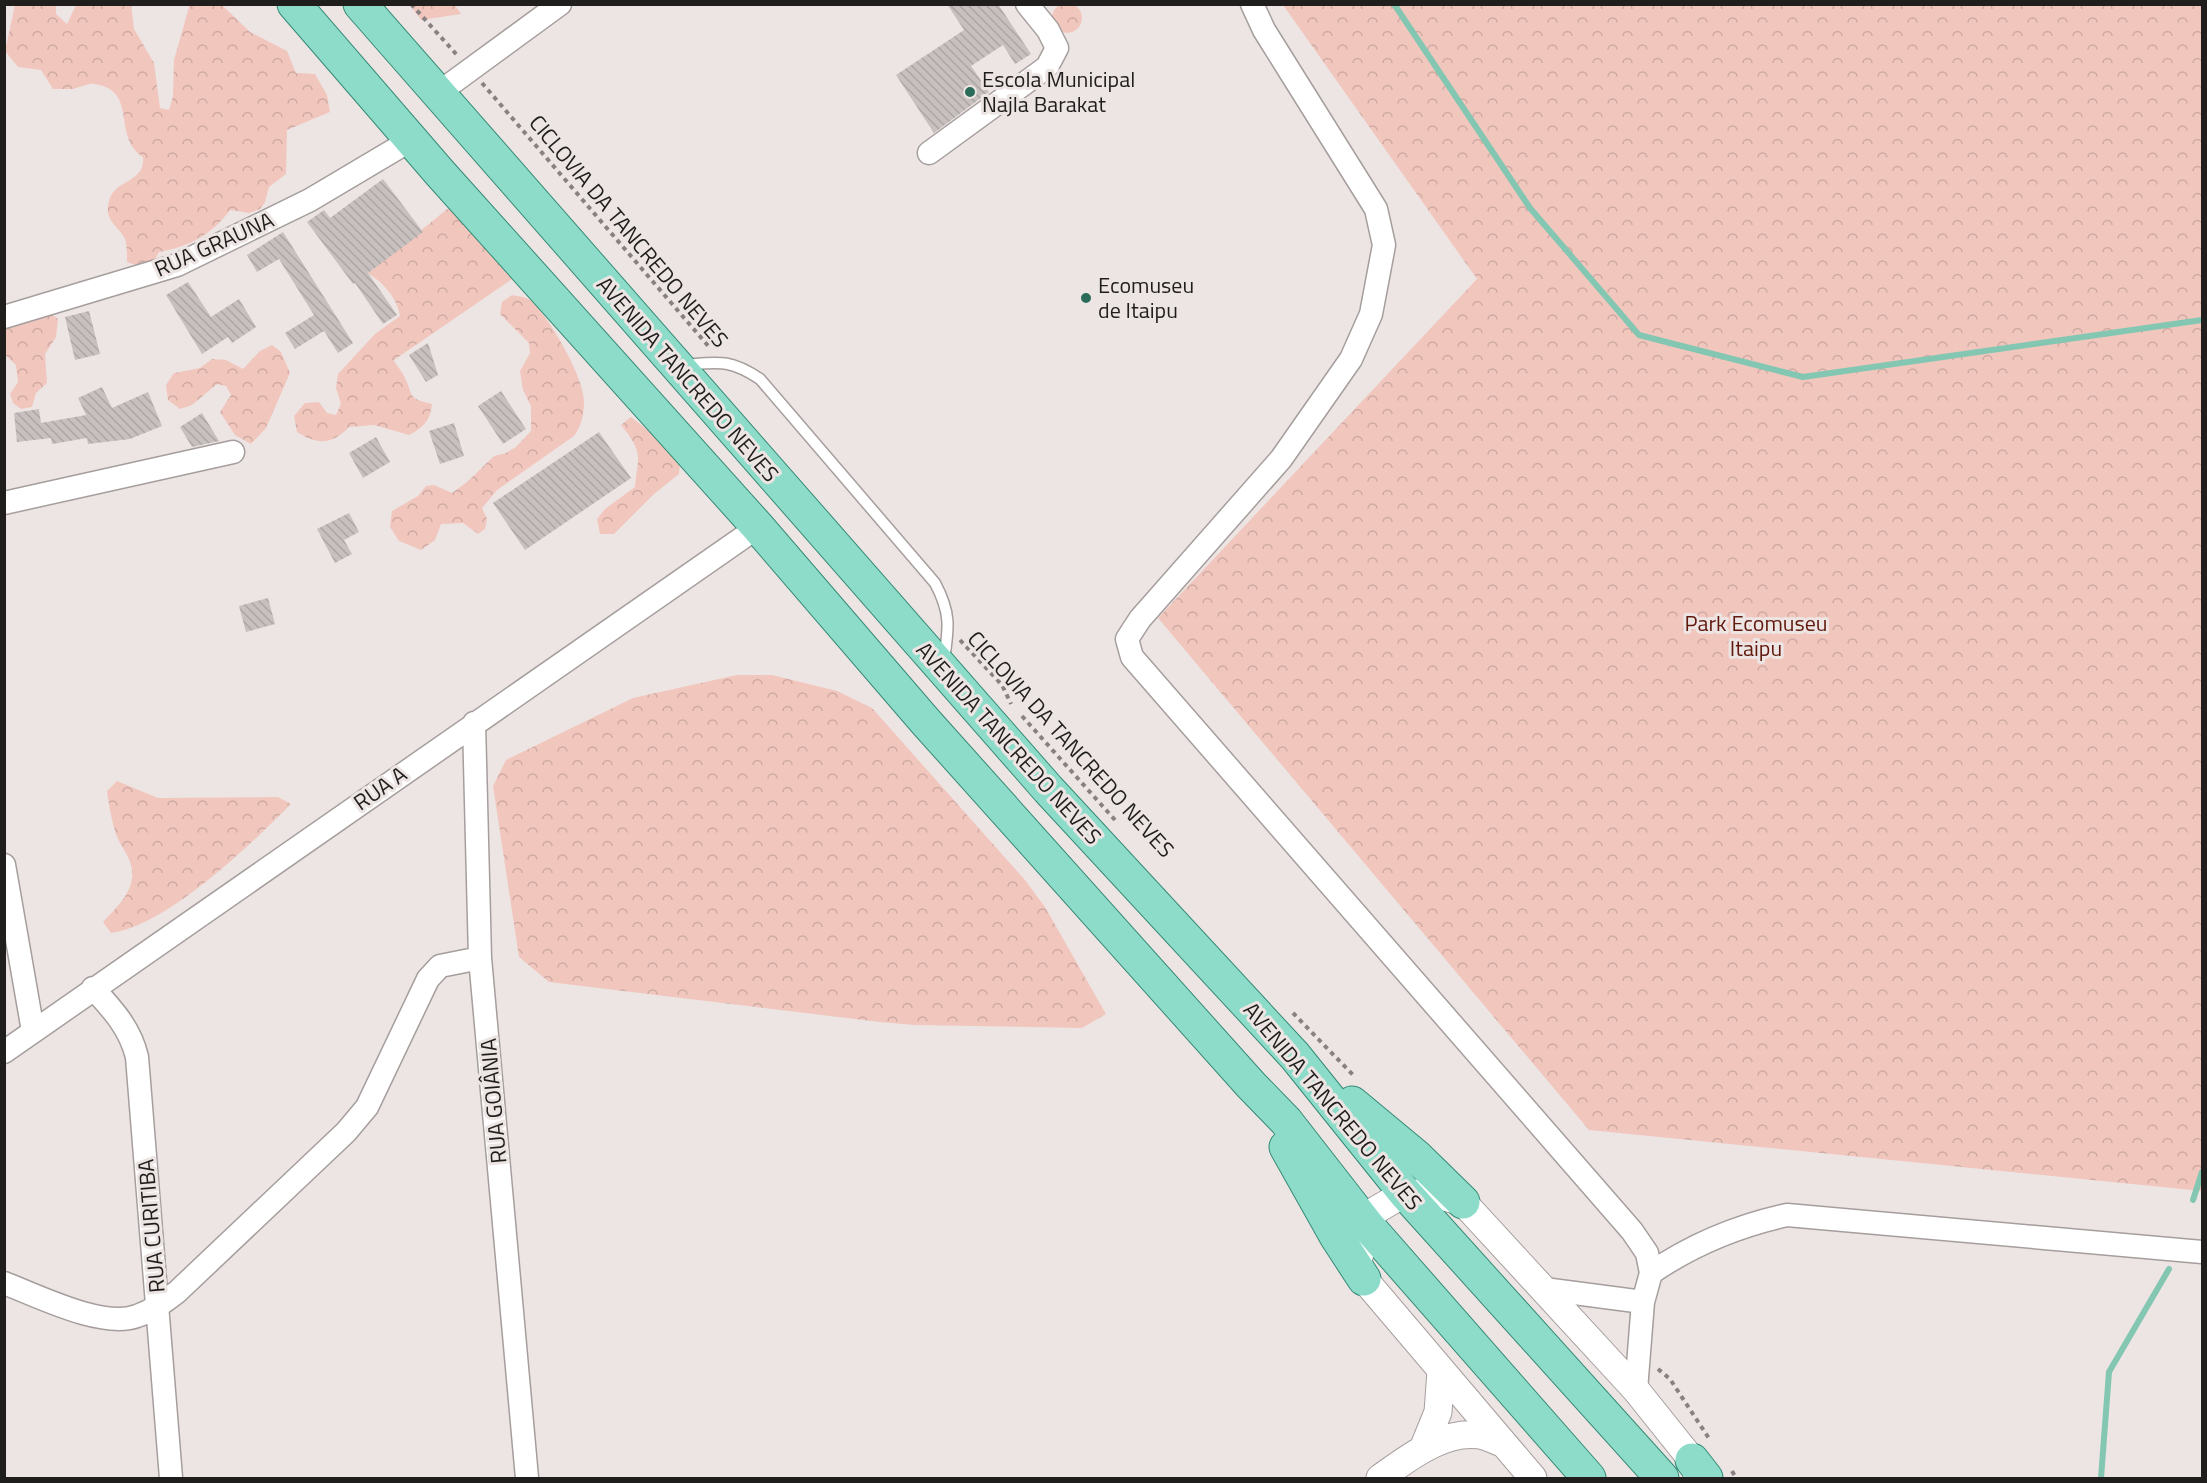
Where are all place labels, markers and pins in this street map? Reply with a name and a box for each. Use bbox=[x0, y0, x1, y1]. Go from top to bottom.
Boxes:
place label: Escola Municipal Najla Barakat bbox=[982, 62, 1135, 121]
marker: Escola Municipal Najla Barakat bbox=[963, 85, 977, 99]
place label: Ecomuseu de Itaipu bbox=[1098, 268, 1194, 327]
marker: Ecomuseu de Itaipu bbox=[1079, 291, 1093, 305]

